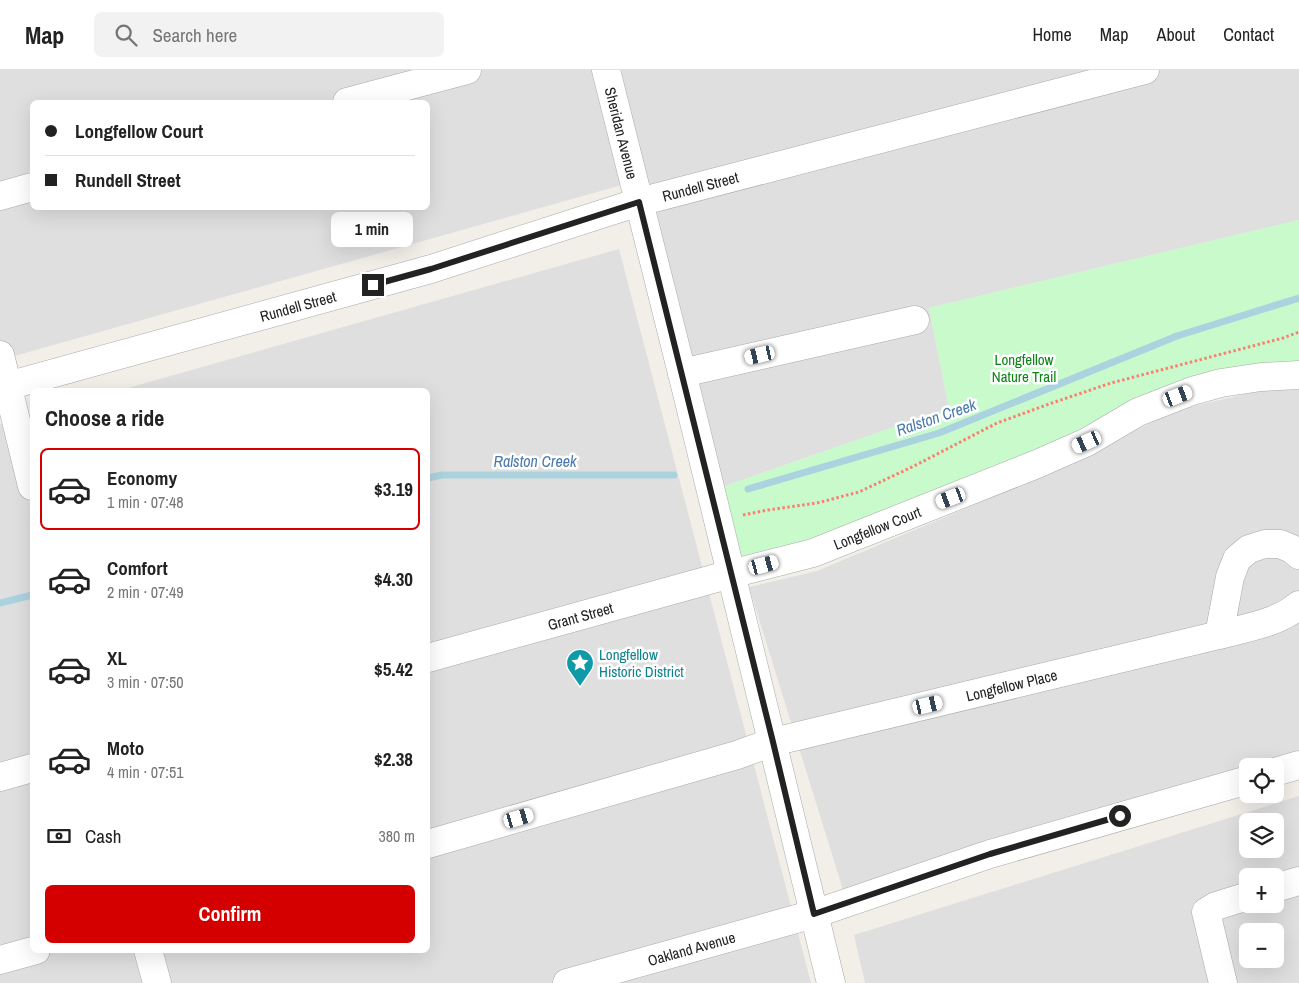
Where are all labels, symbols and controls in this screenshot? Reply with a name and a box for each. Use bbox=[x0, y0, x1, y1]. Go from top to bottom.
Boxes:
search box bbox=[94, 12, 444, 57]
text: Map bbox=[25, 19, 64, 51]
icon: search bbox=[112, 21, 140, 49]
text: Search here bbox=[152, 22, 237, 48]
text: Home bbox=[1032, 22, 1072, 47]
text: Map bbox=[1100, 22, 1129, 47]
text: About bbox=[1157, 22, 1195, 47]
text: Contact bbox=[1223, 22, 1274, 47]
street label: Sheridan Avenue bbox=[600, 85, 643, 181]
text: Longfellow Court bbox=[75, 118, 203, 144]
street label: Rundell Street bbox=[660, 166, 741, 206]
text: Rundell Street bbox=[75, 167, 181, 193]
callout: 1 min bbox=[332, 212, 414, 248]
text: 1 min bbox=[355, 218, 389, 240]
route end bbox=[362, 274, 384, 296]
street label: Rundell Street bbox=[257, 285, 339, 326]
car bbox=[743, 344, 776, 366]
park label: Longfellow Nature Trail bbox=[992, 349, 1056, 387]
car bbox=[1161, 384, 1194, 408]
water label: Ralston Creek bbox=[893, 393, 979, 441]
text: Choose a ride bbox=[45, 403, 164, 433]
car bbox=[1070, 429, 1103, 455]
water label: Ralston Creek bbox=[493, 450, 577, 472]
text: Economy bbox=[107, 465, 177, 491]
icon: car bbox=[47, 467, 92, 512]
text: $3.19 bbox=[374, 476, 413, 502]
car bbox=[934, 486, 967, 510]
text: 1 min · 07:48 bbox=[107, 491, 184, 513]
street label: Longfellow Court bbox=[830, 501, 924, 554]
car bbox=[747, 554, 780, 576]
text: Comfort bbox=[107, 555, 168, 581]
icon: car bbox=[47, 557, 92, 602]
text: $4.30 bbox=[374, 566, 413, 592]
text: 2 min · 07:49 bbox=[107, 581, 184, 603]
street label: Grant Street bbox=[545, 597, 616, 635]
place label: Longfellow Historic District bbox=[599, 644, 684, 682]
text: XL bbox=[107, 645, 127, 671]
icon: car bbox=[47, 647, 92, 692]
place icon: Longfellow Historic District bbox=[565, 648, 595, 687]
text: $5.42 bbox=[374, 656, 413, 682]
street label: Longfellow Place bbox=[964, 664, 1059, 706]
text: 3 min · 07:50 bbox=[107, 671, 184, 693]
car bbox=[911, 694, 944, 716]
text: Moto bbox=[107, 735, 144, 761]
icon: car bbox=[47, 737, 92, 782]
text: $2.38 bbox=[374, 746, 413, 772]
map controls bbox=[1239, 758, 1284, 968]
button: locate bbox=[1239, 758, 1284, 803]
text: 4 min · 07:51 bbox=[107, 761, 184, 783]
route start bbox=[1109, 805, 1131, 827]
car bbox=[502, 807, 535, 829]
button: layers bbox=[1239, 813, 1284, 858]
icon: cash bbox=[45, 822, 73, 850]
text: Cash bbox=[85, 823, 121, 849]
text: 380 m bbox=[379, 825, 415, 847]
button: + bbox=[1239, 868, 1284, 913]
button: Confirm bbox=[45, 885, 415, 943]
button: − bbox=[1239, 923, 1284, 968]
street label: Oakland Avenue bbox=[645, 926, 738, 971]

